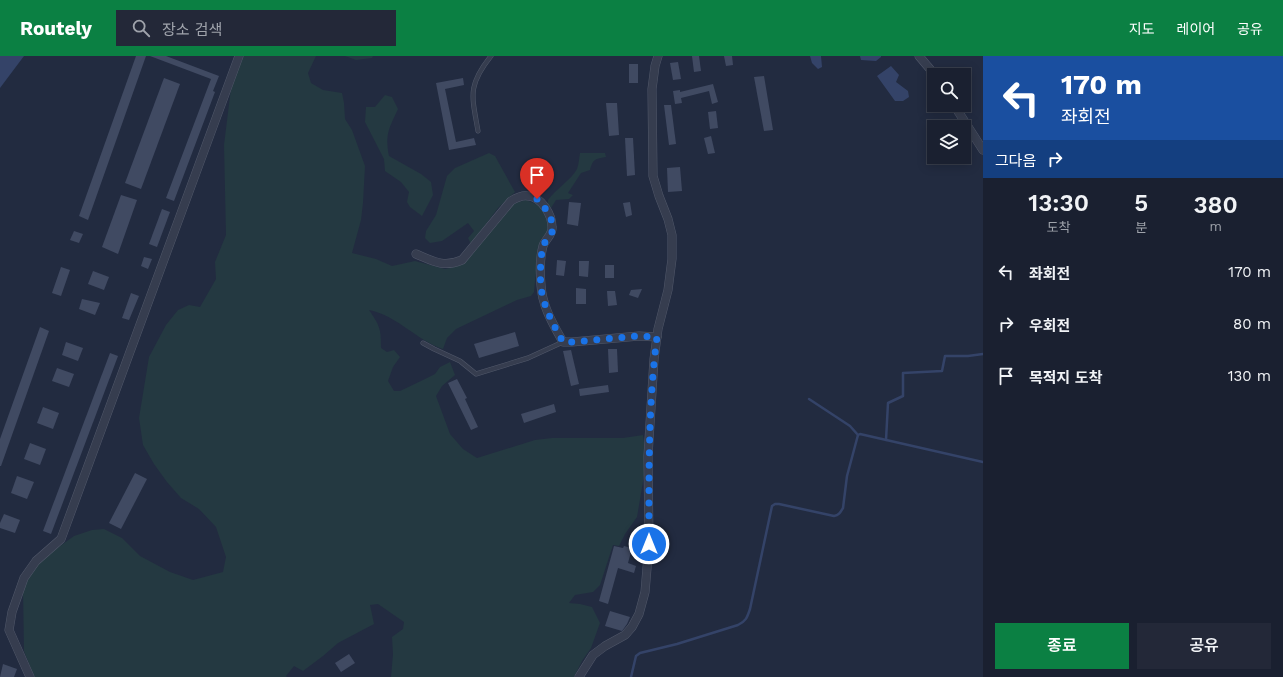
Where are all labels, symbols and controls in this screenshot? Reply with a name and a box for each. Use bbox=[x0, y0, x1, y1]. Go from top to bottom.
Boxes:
search box bbox=[116, 10, 396, 46]
text: Routely bbox=[20, 17, 92, 40]
icon: search bbox=[130, 17, 152, 39]
text: 장소 검색 bbox=[162, 21, 222, 39]
text: 지도 bbox=[1129, 21, 1155, 37]
text: 레이어 bbox=[1177, 21, 1215, 37]
text: 공유 bbox=[1237, 21, 1263, 37]
map controls bbox=[927, 68, 971, 164]
button: search bbox=[927, 68, 971, 112]
text: 170 m bbox=[1061, 68, 1142, 101]
icon: left bbox=[995, 72, 1047, 124]
text: 좌회전 bbox=[1061, 106, 1111, 127]
button: layers bbox=[927, 120, 971, 164]
icon: right bbox=[1044, 148, 1066, 170]
text: 그다음 bbox=[995, 152, 1036, 170]
pin bbox=[520, 158, 554, 199]
icon: arrive bbox=[526, 164, 548, 186]
text: 13:30 bbox=[1028, 189, 1089, 217]
text: 5 bbox=[1134, 189, 1148, 217]
text: 380 bbox=[1193, 191, 1238, 219]
text: m bbox=[1209, 219, 1222, 234]
text: 도착 bbox=[1047, 220, 1071, 235]
text: 분 bbox=[1135, 220, 1147, 235]
icon: left bbox=[995, 261, 1017, 283]
text: 170 m bbox=[1228, 263, 1271, 281]
text: 좌회전 bbox=[1029, 265, 1070, 283]
icon: right bbox=[995, 313, 1017, 335]
text: 80 m bbox=[1233, 315, 1271, 333]
text: 우회전 bbox=[1029, 317, 1070, 335]
icon: arrive bbox=[995, 365, 1017, 387]
text: 130 m bbox=[1228, 367, 1271, 385]
text: 목적지 도착 bbox=[1029, 369, 1102, 387]
position arrow bbox=[628, 523, 670, 565]
button: 종료 bbox=[995, 623, 1129, 669]
button: 공유 bbox=[1137, 623, 1271, 669]

